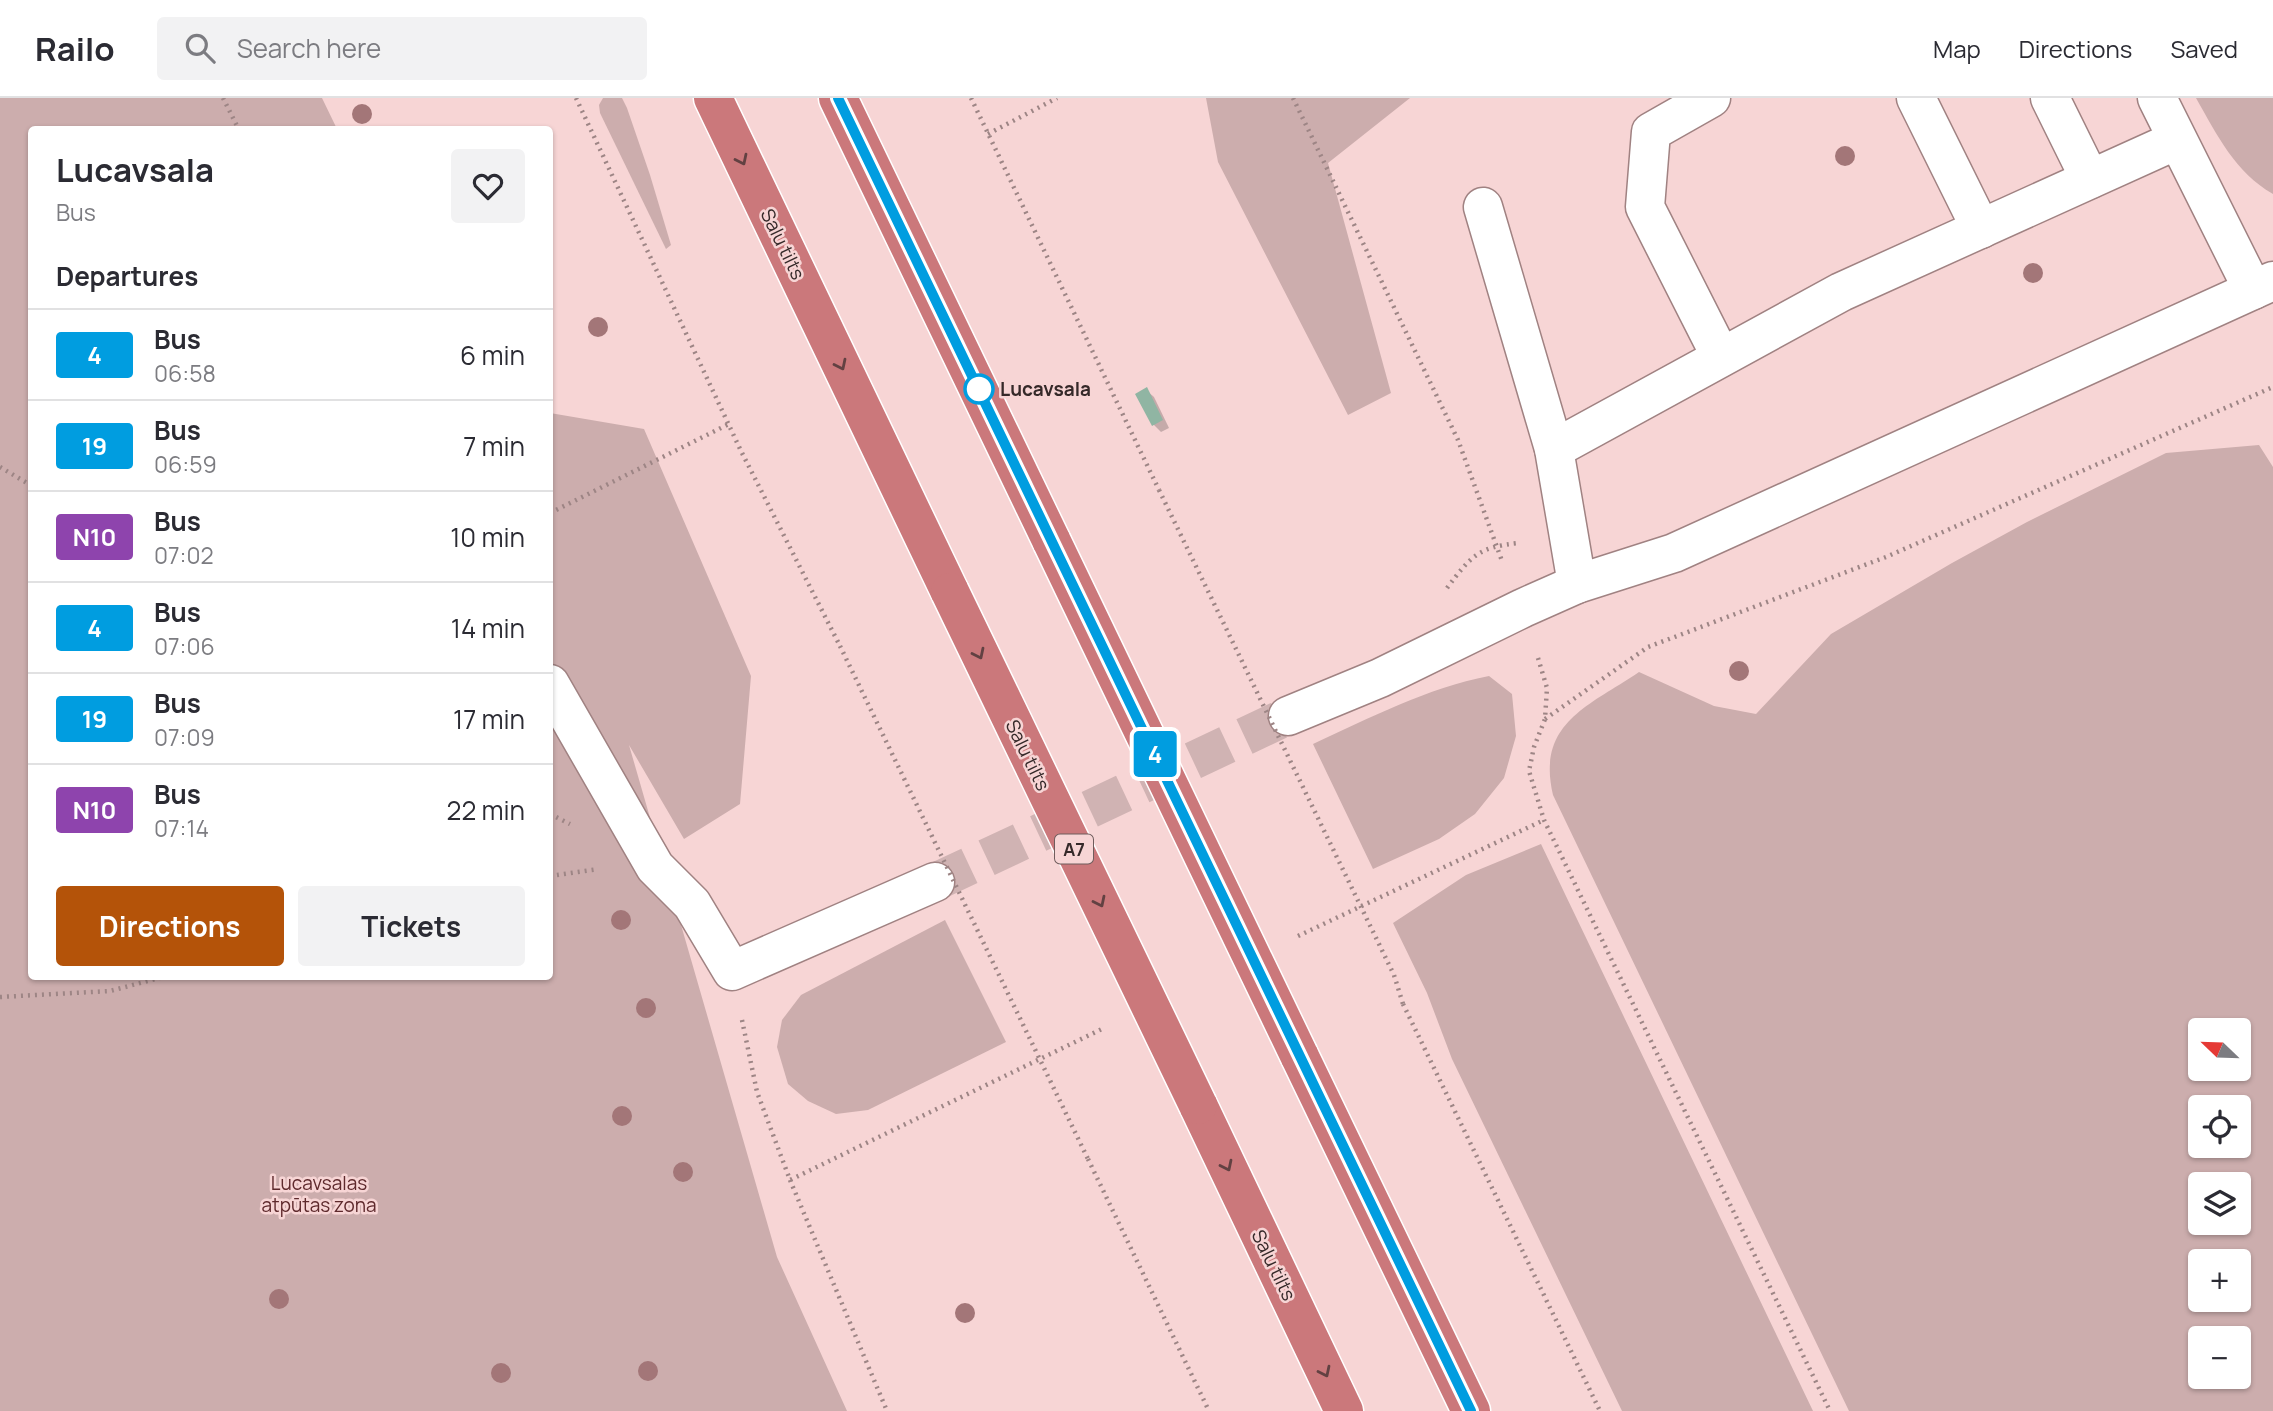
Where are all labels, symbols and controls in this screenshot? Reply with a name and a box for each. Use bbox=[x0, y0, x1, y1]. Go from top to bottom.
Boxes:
search box bbox=[157, 17, 647, 80]
text: Railo bbox=[35, 26, 115, 71]
icon: search bbox=[181, 29, 219, 67]
text: Search here bbox=[237, 30, 381, 66]
text: Map bbox=[1933, 32, 1981, 65]
text: Directions bbox=[2019, 32, 2132, 65]
text: Saved bbox=[2170, 32, 2238, 65]
text: Lucavsala bbox=[56, 147, 214, 192]
button: heart bbox=[451, 149, 525, 223]
one-way arrow bbox=[734, 153, 748, 165]
text: Bus bbox=[56, 196, 96, 228]
street label: Salu tilts bbox=[755, 204, 811, 284]
text: Departures bbox=[56, 258, 198, 294]
text: Bus bbox=[154, 321, 201, 357]
text: 6 min bbox=[460, 337, 525, 373]
text: 4 bbox=[87, 338, 102, 371]
text: 06:58 bbox=[154, 357, 216, 389]
one-way arrow bbox=[832, 358, 846, 370]
marker: Lucavsala bbox=[964, 374, 994, 404]
place label: Lucavsala bbox=[1000, 376, 1091, 402]
text: Bus bbox=[154, 412, 201, 448]
text: 7 min bbox=[463, 428, 525, 464]
text: 19 bbox=[82, 429, 107, 462]
text: 06:59 bbox=[154, 448, 217, 480]
text: Bus bbox=[154, 503, 201, 539]
text: 10 min bbox=[450, 519, 525, 555]
text: N10 bbox=[73, 520, 116, 553]
text: 07:02 bbox=[154, 539, 214, 571]
text: Bus bbox=[154, 594, 201, 630]
text: 14 min bbox=[451, 610, 525, 646]
text: 4 bbox=[87, 611, 102, 644]
text: 07:06 bbox=[154, 630, 215, 662]
one-way arrow bbox=[971, 647, 985, 659]
text: Bus bbox=[154, 685, 201, 721]
text: 17 min bbox=[453, 701, 525, 737]
text: 19 bbox=[82, 702, 107, 735]
street label: Salu tilts bbox=[1000, 715, 1056, 795]
text: 07:09 bbox=[154, 721, 215, 753]
line badge: 4 bbox=[1132, 731, 1178, 777]
text: 4 bbox=[1148, 737, 1162, 770]
text: Bus bbox=[154, 776, 201, 812]
text: 22 min bbox=[447, 792, 525, 828]
text: N10 bbox=[73, 793, 116, 826]
text: 07:14 bbox=[154, 812, 209, 844]
road number: A7 bbox=[1055, 834, 1093, 864]
button: Directions bbox=[56, 886, 284, 966]
button: Tickets bbox=[298, 886, 525, 966]
one-way arrow bbox=[1091, 895, 1105, 907]
north arrow bbox=[2188, 1018, 2250, 1082]
map controls bbox=[2188, 1018, 2251, 1389]
button: locate bbox=[2188, 1095, 2251, 1158]
one-way arrow bbox=[1219, 1159, 1233, 1172]
park label: Lucavsalas atpūtas zona bbox=[261, 1170, 377, 1218]
button: layers bbox=[2188, 1172, 2251, 1235]
street label: Salu tilts bbox=[1246, 1225, 1302, 1305]
button: + bbox=[2188, 1249, 2251, 1312]
button: − bbox=[2188, 1326, 2251, 1389]
one-way arrow bbox=[1317, 1365, 1331, 1377]

